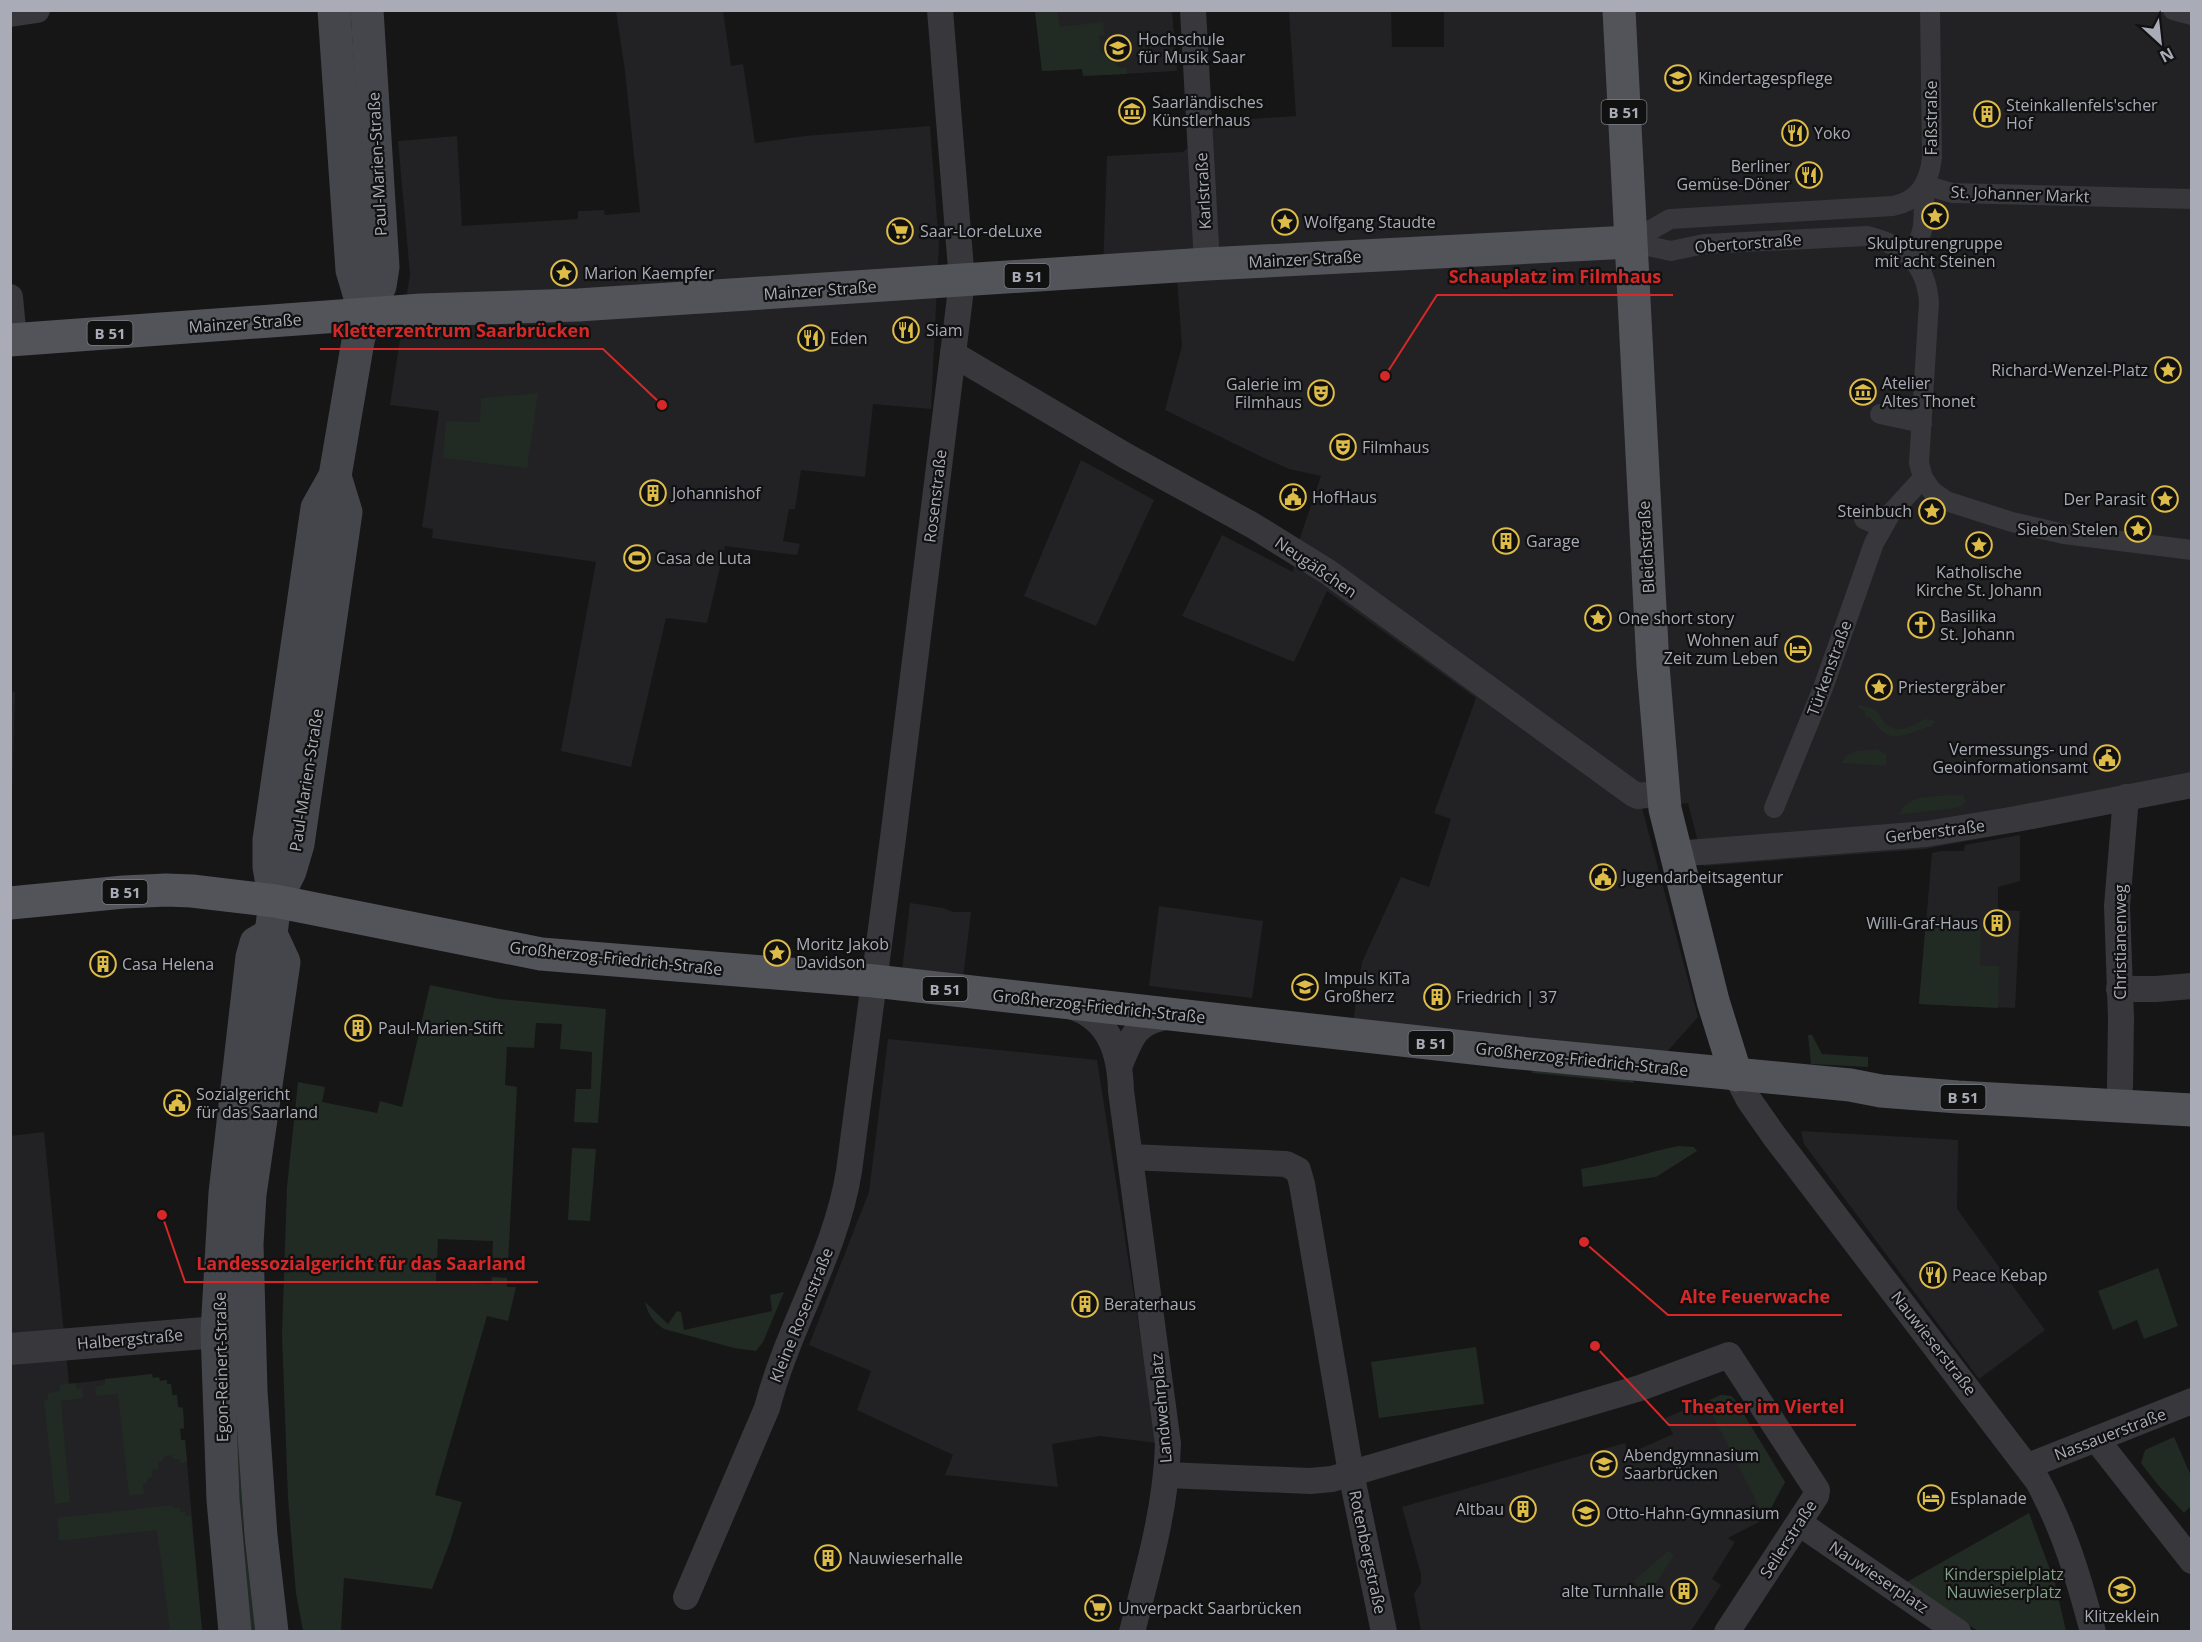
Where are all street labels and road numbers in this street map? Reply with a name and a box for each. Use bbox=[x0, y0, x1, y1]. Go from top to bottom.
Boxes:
street label: Faßstraße bbox=[1920, 81, 1942, 155]
street label: Paul-Marien-Straße bbox=[362, 91, 392, 237]
road number: B 51 bbox=[1602, 100, 1646, 124]
street label: Karlstraße bbox=[1190, 152, 1216, 230]
street label: St. Johanner Markt bbox=[1950, 181, 2090, 207]
street label: Obertorstraße bbox=[1694, 228, 1802, 258]
street label: Mainzer Straße bbox=[1248, 245, 1362, 273]
road number: B 51 bbox=[1004, 264, 1050, 288]
street label: Mainzer Straße bbox=[763, 275, 877, 305]
street label: Mainzer Straße bbox=[188, 308, 302, 338]
road number: B 51 bbox=[88, 321, 132, 345]
street label: Rosenstraße bbox=[918, 448, 952, 544]
street label: Bleichstraße bbox=[1633, 500, 1659, 594]
street label: Neugäßchen bbox=[1271, 531, 1361, 603]
street label: Türkenstraße bbox=[1802, 617, 1856, 719]
street label: Paul-Marien-Straße bbox=[284, 707, 328, 853]
street label: Gerberstraße bbox=[1884, 814, 1986, 848]
road number: B 51 bbox=[102, 880, 148, 904]
street label: Christianenweg bbox=[2109, 884, 2131, 1000]
street label: Großherzog-Friedrich-Straße bbox=[509, 936, 723, 980]
road number: B 51 bbox=[922, 977, 968, 1001]
street label: Großherzog-Friedrich-Straße bbox=[992, 984, 1206, 1028]
road number: B 51 bbox=[1408, 1031, 1454, 1055]
street label: Großherzog-Friedrich-Straße bbox=[1475, 1037, 1689, 1081]
road number: B 51 bbox=[1940, 1085, 1986, 1109]
street label: Kleine Rosenstraße bbox=[764, 1244, 838, 1386]
street label: Nauwieserstraße bbox=[1886, 1286, 1982, 1400]
street label: Egon-Reinert-Straße bbox=[209, 1292, 233, 1442]
street label: Halbergstraße bbox=[76, 1323, 184, 1355]
street label: Landwehrplatz bbox=[1145, 1352, 1177, 1464]
street label: Nassauerstraße bbox=[2051, 1403, 2169, 1465]
street label: Rotenbergstraße bbox=[1344, 1488, 1392, 1616]
street label: Seilerstraße bbox=[1755, 1496, 1821, 1582]
street label: Nauwieserplatz bbox=[1825, 1536, 1933, 1618]

